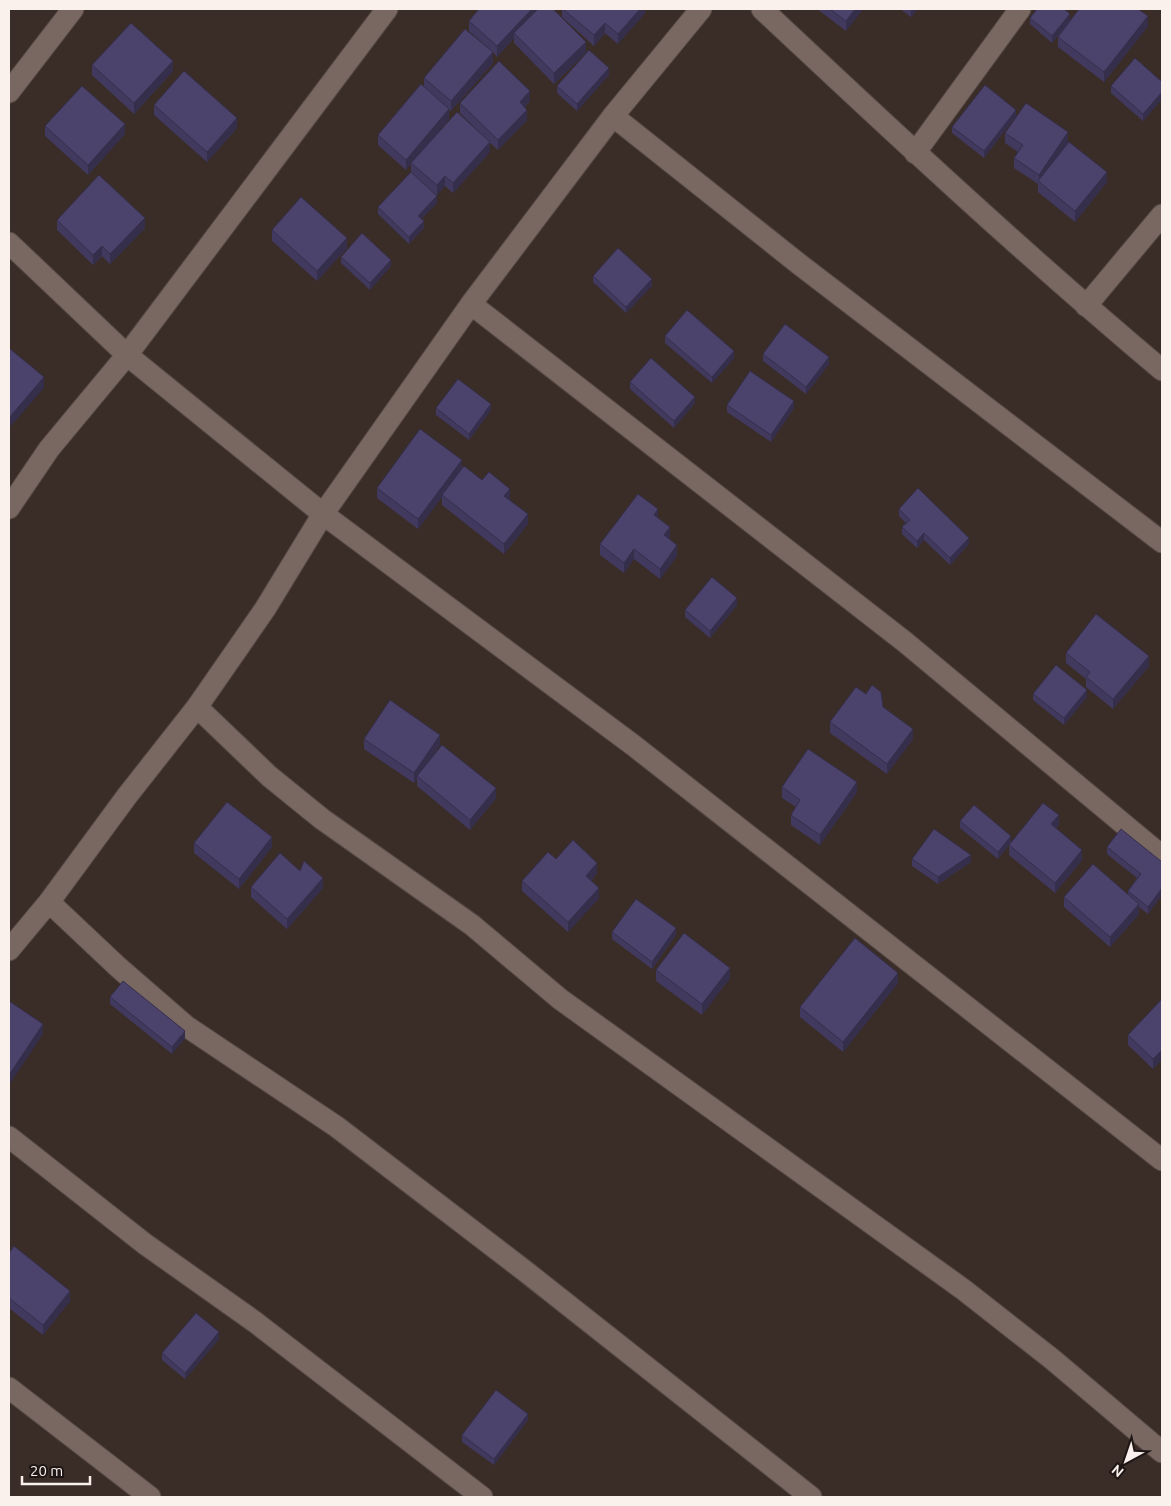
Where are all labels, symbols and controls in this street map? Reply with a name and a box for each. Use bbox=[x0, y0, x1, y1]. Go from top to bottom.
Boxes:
north arrow bbox=[1101, 1436, 1151, 1486]
scale bar bbox=[22, 1454, 90, 1486]
text: N bbox=[1108, 1461, 1127, 1480]
text: 20 m bbox=[30, 1462, 63, 1479]

